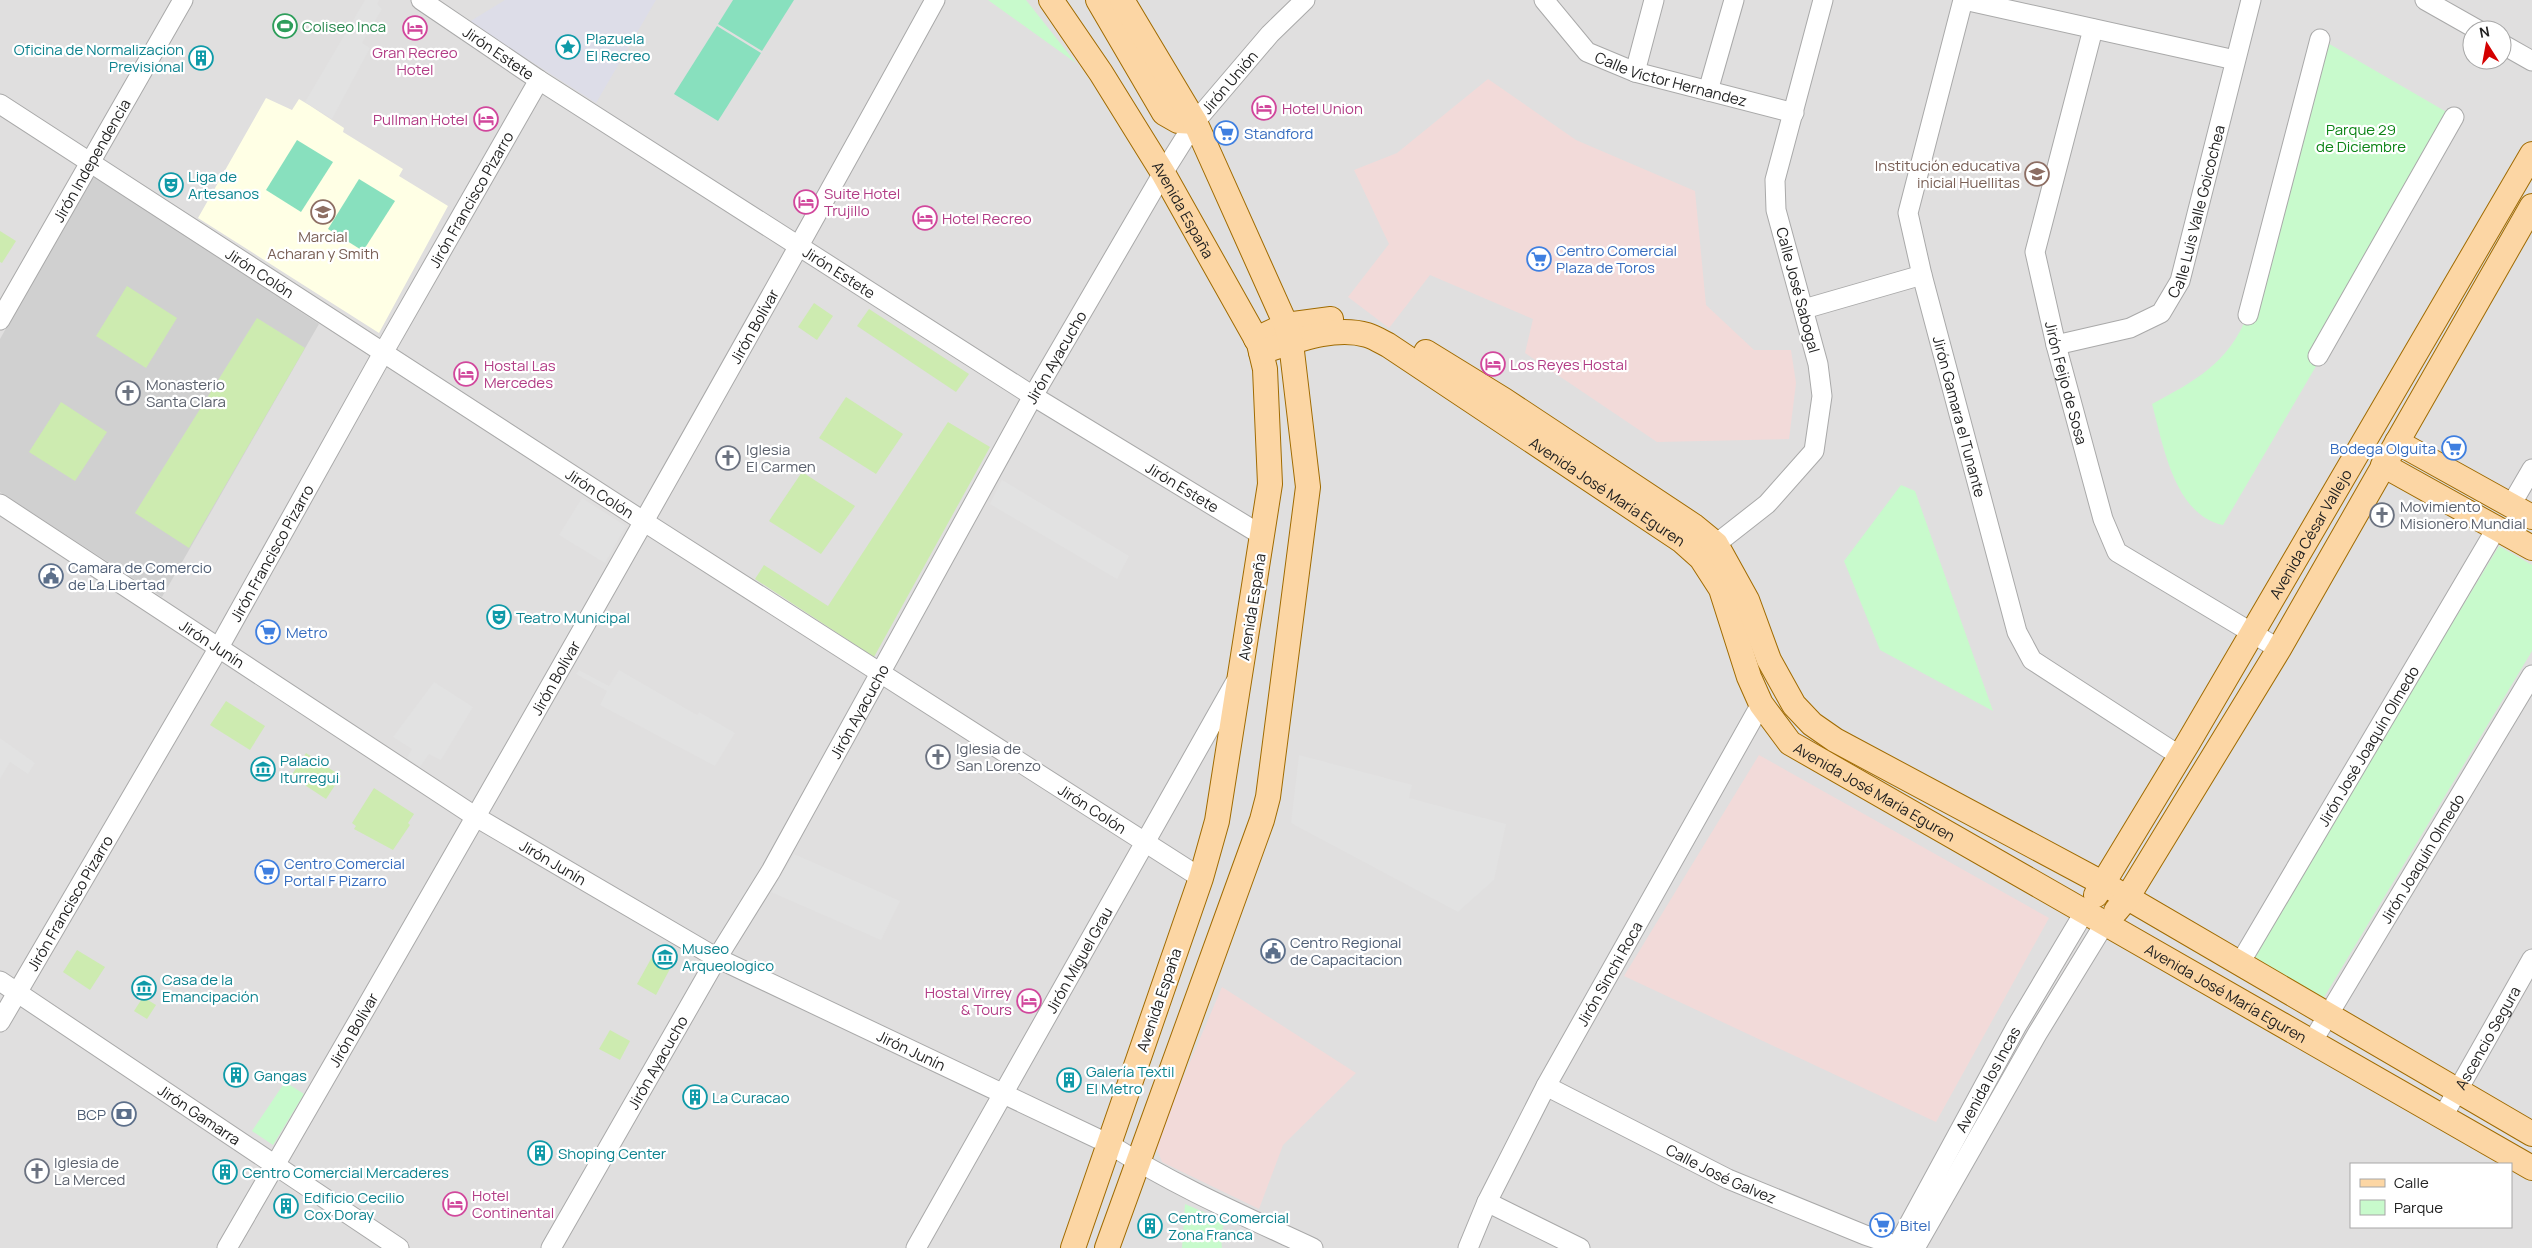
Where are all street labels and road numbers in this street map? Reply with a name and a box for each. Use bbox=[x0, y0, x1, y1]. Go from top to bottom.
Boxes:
street label: Jirón Estete bbox=[459, 21, 539, 85]
street label: Jirón Unión bbox=[1196, 46, 1262, 118]
street label: Calle Victor Hernandez bbox=[1592, 46, 1749, 111]
street label: Jirón Independencia bbox=[48, 95, 135, 226]
street label: Calle Luis Valle Goicochea bbox=[2162, 123, 2230, 302]
street label: Jirón Francisco Pizarro bbox=[424, 127, 518, 271]
street label: Avenida España bbox=[1148, 157, 1219, 262]
street label: Calle José Sabogal bbox=[1771, 225, 1825, 355]
street label: Jirón Estete bbox=[799, 241, 880, 303]
street label: Jirón Colón bbox=[222, 243, 298, 303]
street label: Jirón Bolívar bbox=[725, 284, 784, 367]
street label: Jirón Ayacucho bbox=[1020, 307, 1091, 407]
street label: Jirón Feijo de Sosa bbox=[2040, 319, 2093, 447]
street label: Jirón Gamara el Tunante bbox=[1928, 334, 1991, 500]
street label: Avenida José María Eguren bbox=[1525, 432, 1690, 551]
street label: Jirón Estete bbox=[1142, 457, 1223, 517]
street label: Jirón Colón bbox=[562, 463, 638, 523]
street label: Avenida César Vallejo bbox=[2264, 465, 2356, 602]
street label: Jirón Francisco Pizarro bbox=[225, 481, 318, 625]
street label: Avenida España bbox=[1233, 552, 1271, 662]
street label: Jirón Junín bbox=[176, 615, 249, 673]
street label: Jirón Bolívar bbox=[526, 636, 585, 719]
street label: Jirón Ayacucho bbox=[825, 660, 894, 762]
street label: Jirón José Joaquín Olmedo bbox=[2313, 662, 2424, 830]
street label: Avenida José María Eguren bbox=[1790, 737, 1959, 846]
street label: Jirón Colón bbox=[1054, 779, 1131, 838]
street label: Jirón Joaquín Olmedo bbox=[2375, 790, 2469, 927]
street label: Jirón Francisco Pizarro bbox=[22, 831, 118, 975]
street label: Jirón Junín bbox=[516, 834, 590, 890]
street label: Jirón Miguel Grau bbox=[1040, 903, 1117, 1017]
street label: Jirón Sinchi Roca bbox=[1572, 917, 1647, 1030]
street label: Avenida José María Eguren bbox=[2141, 938, 2311, 1047]
street label: Avenida España bbox=[1131, 945, 1187, 1055]
street label: Ascencio Segura bbox=[2450, 982, 2525, 1093]
street label: Jirón Bolívar bbox=[323, 988, 383, 1071]
street label: Jirón Ayacucho bbox=[622, 1012, 692, 1113]
street label: Avenida los Incas bbox=[1950, 1023, 2025, 1136]
street label: Jirón Junín bbox=[874, 1025, 949, 1076]
street label: Jirón Gamarra bbox=[154, 1079, 245, 1150]
street label: Calle José Galvez bbox=[1662, 1139, 1780, 1208]

